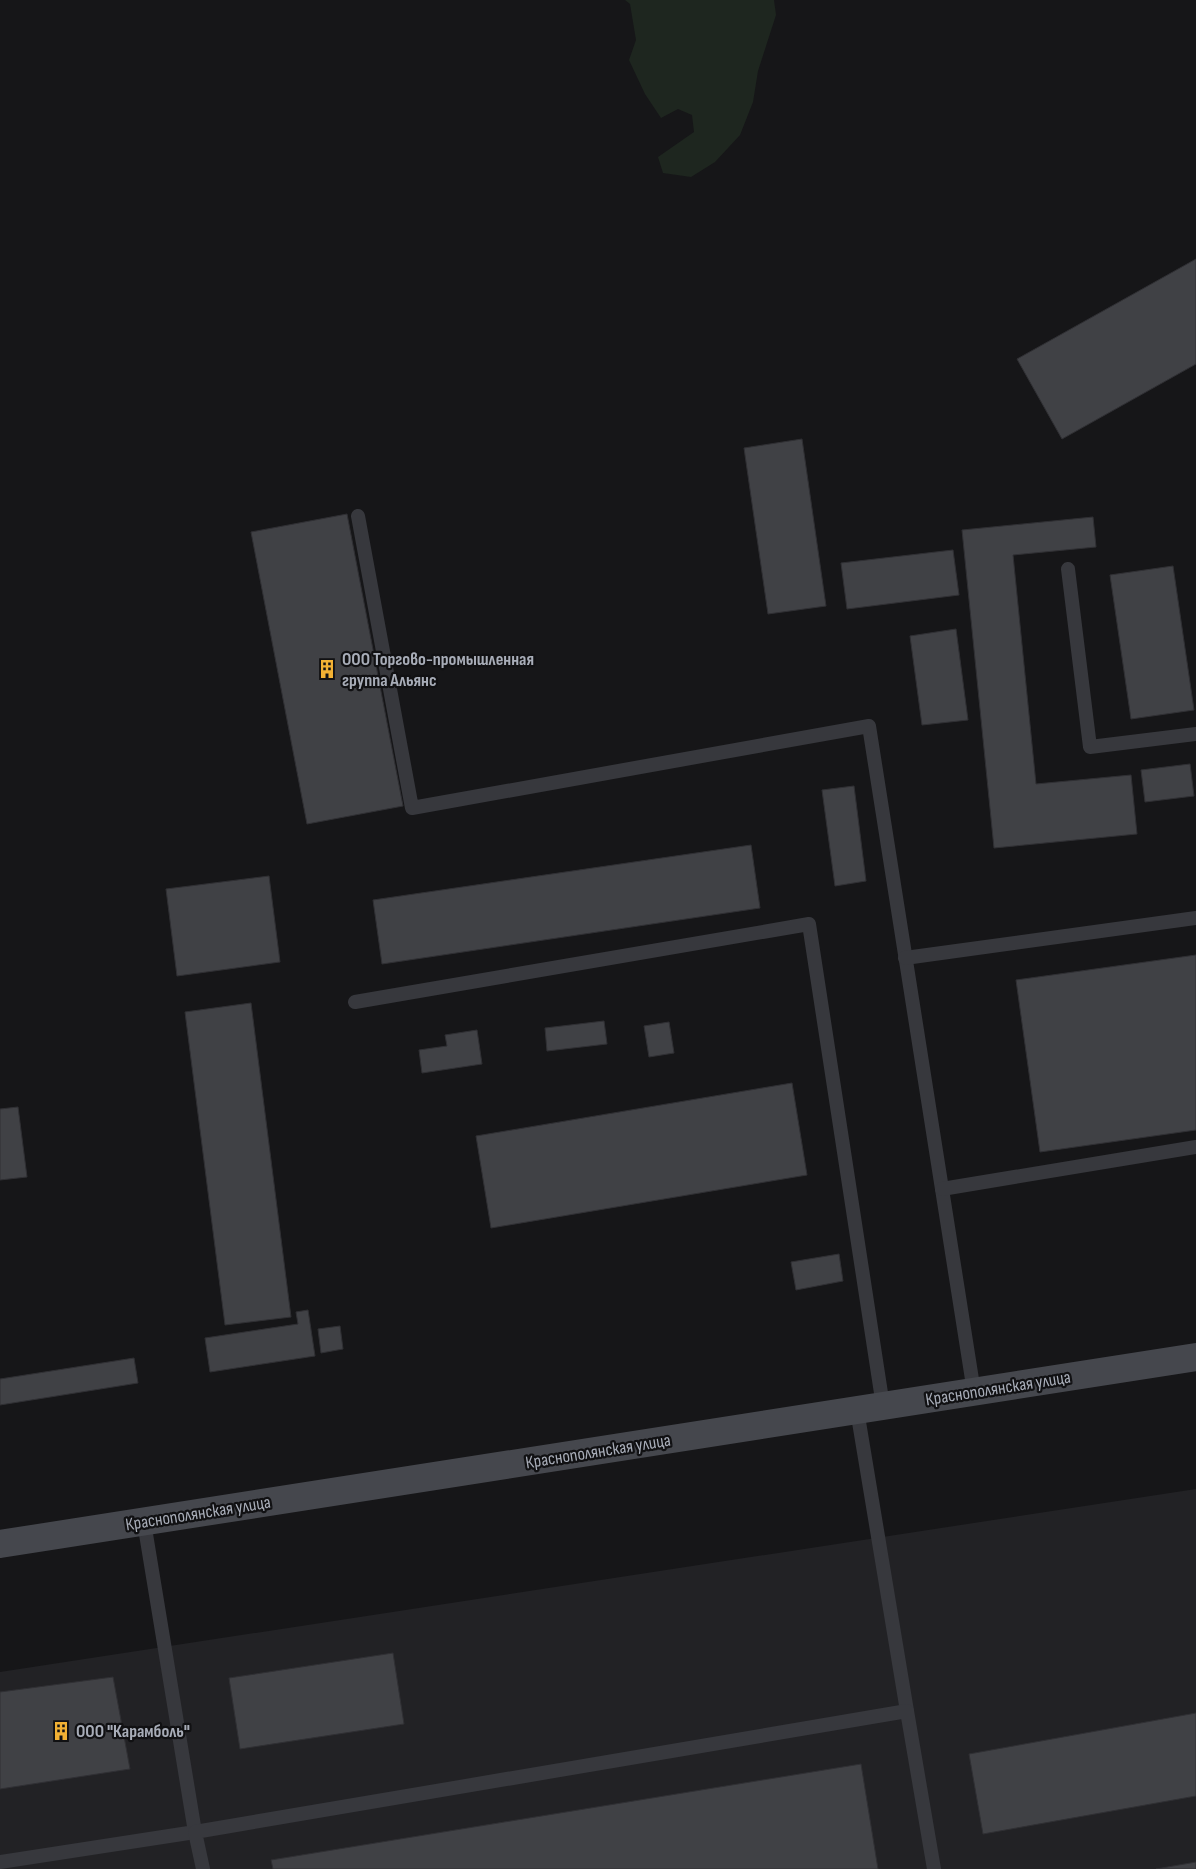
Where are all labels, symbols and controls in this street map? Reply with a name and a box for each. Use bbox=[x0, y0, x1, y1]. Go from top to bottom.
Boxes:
place label: ООО Торгово-промышленная группа Альянс bbox=[342, 649, 534, 691]
building icon: ООО Торгово-промышленная группа Альянс bbox=[316, 658, 338, 680]
street label: Краснополянская улица bbox=[924, 1367, 1072, 1410]
street label: Краснополянская улица bbox=[524, 1430, 672, 1473]
street label: Краснополянская улица bbox=[124, 1492, 272, 1535]
building icon: ООО "Карамболь" bbox=[50, 1720, 72, 1742]
place label: ООО "Карамболь" bbox=[76, 1721, 190, 1742]

